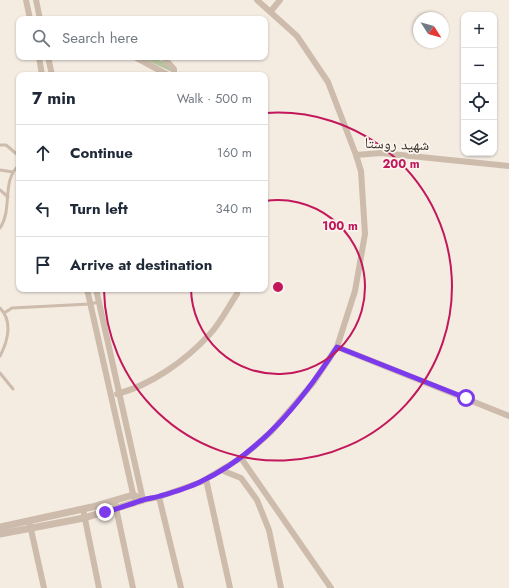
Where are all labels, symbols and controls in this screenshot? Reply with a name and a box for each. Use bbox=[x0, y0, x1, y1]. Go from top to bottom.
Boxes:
north arrow bbox=[413, 12, 449, 48]
map controls bbox=[461, 12, 497, 156]
button: + bbox=[461, 12, 497, 48]
search box bbox=[16, 16, 268, 60]
icon: search bbox=[30, 27, 52, 49]
text: Search here bbox=[62, 27, 138, 49]
button: − bbox=[461, 48, 497, 84]
button: locate bbox=[461, 84, 497, 120]
text: 7 min bbox=[32, 86, 76, 110]
text: Walk · 500 m bbox=[177, 89, 252, 108]
button: layers bbox=[461, 120, 497, 156]
street label: شهید روستا bbox=[364, 132, 430, 156]
icon: ahead bbox=[32, 142, 54, 164]
text: Continue bbox=[70, 142, 133, 164]
text: 160 m bbox=[217, 143, 252, 162]
text: 200 m bbox=[382, 155, 420, 173]
icon: left bbox=[32, 198, 54, 220]
text: Turn left bbox=[70, 198, 128, 220]
text: 340 m bbox=[215, 199, 252, 218]
text: 100 m bbox=[322, 217, 358, 235]
icon: arrive bbox=[32, 254, 54, 276]
text: Arrive at destination bbox=[70, 254, 212, 276]
centre of rings bbox=[271, 280, 285, 294]
route start bbox=[457, 389, 475, 407]
route end bbox=[96, 503, 114, 521]

